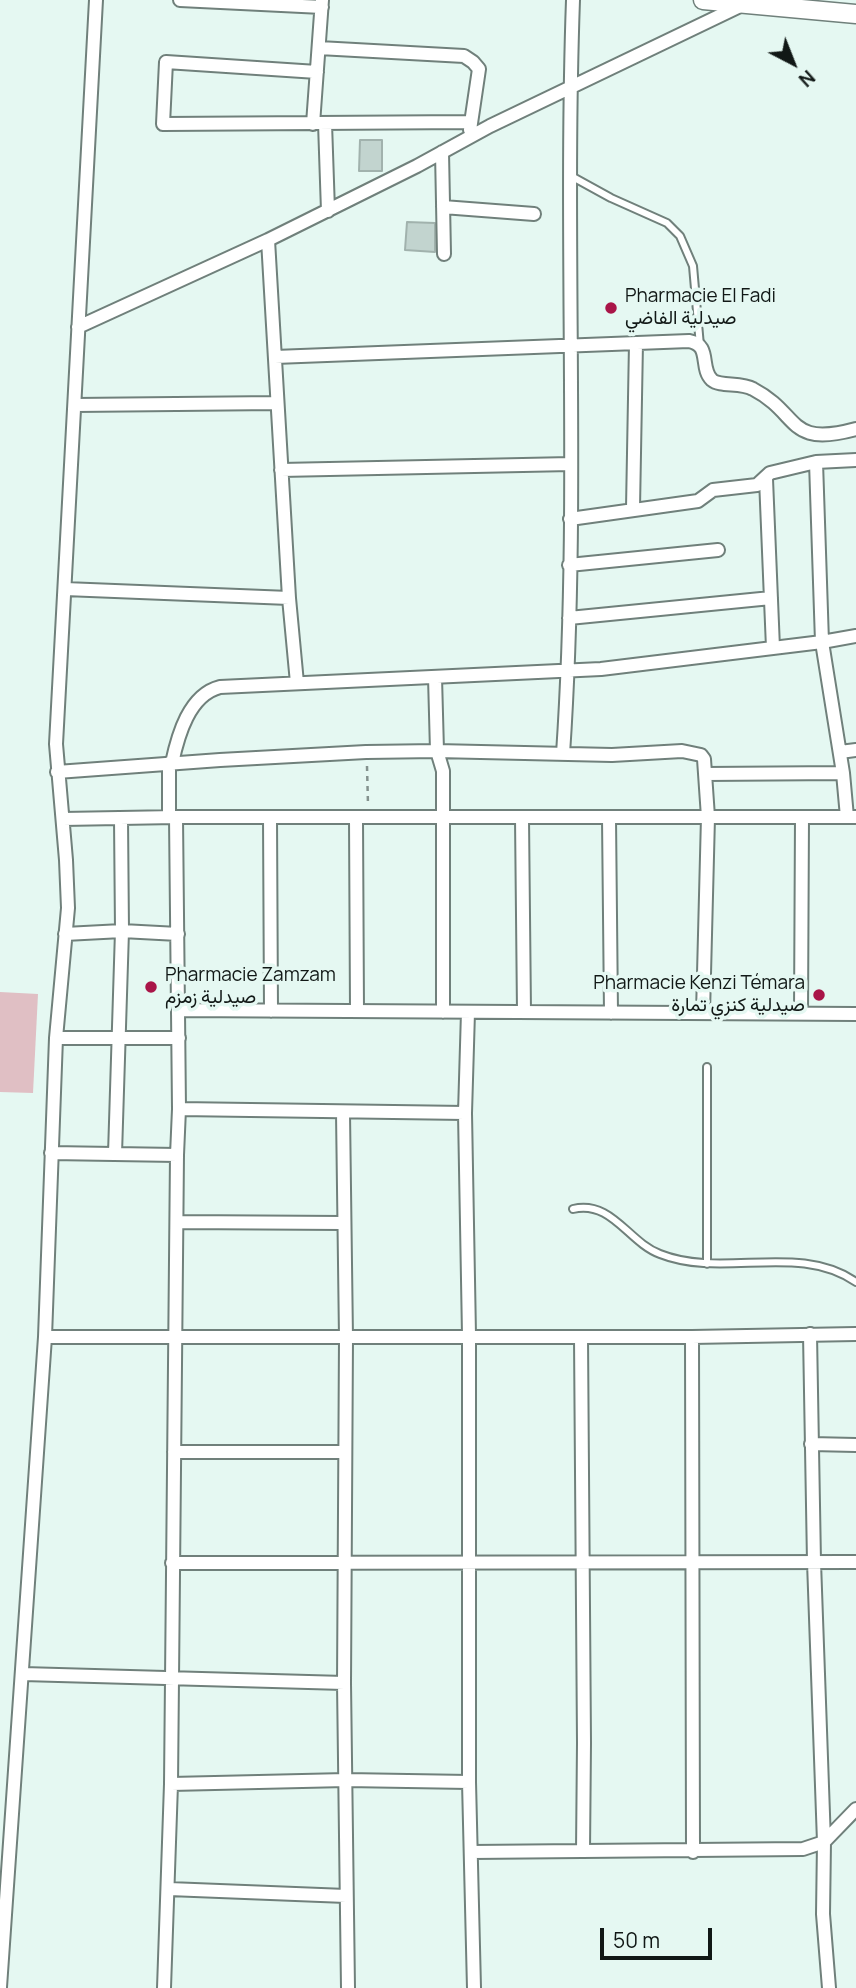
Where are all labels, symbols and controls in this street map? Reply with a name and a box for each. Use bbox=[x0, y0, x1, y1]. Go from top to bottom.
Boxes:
north arrow bbox=[758, 28, 828, 98]
text: N bbox=[793, 64, 821, 93]
place label: Pharmacie El Fadi صيدلية الفاضي bbox=[625, 286, 776, 330]
marker: Pharmacie El Fadi صيدلية الفاضي bbox=[603, 300, 619, 316]
place label: Pharmacie Zamzam صيدلية زمزم bbox=[165, 965, 336, 1009]
place label: Pharmacie Kenzi Témara صيدلية كنزي تمارة bbox=[593, 973, 805, 1017]
marker: Pharmacie Zamzam صيدلية زمزم bbox=[143, 979, 159, 995]
marker: Pharmacie Kenzi Témara صيدلية كنزي تمارة bbox=[811, 987, 827, 1003]
scale bar bbox=[604, 1914, 716, 1958]
text: 50 m bbox=[613, 1926, 660, 1954]

